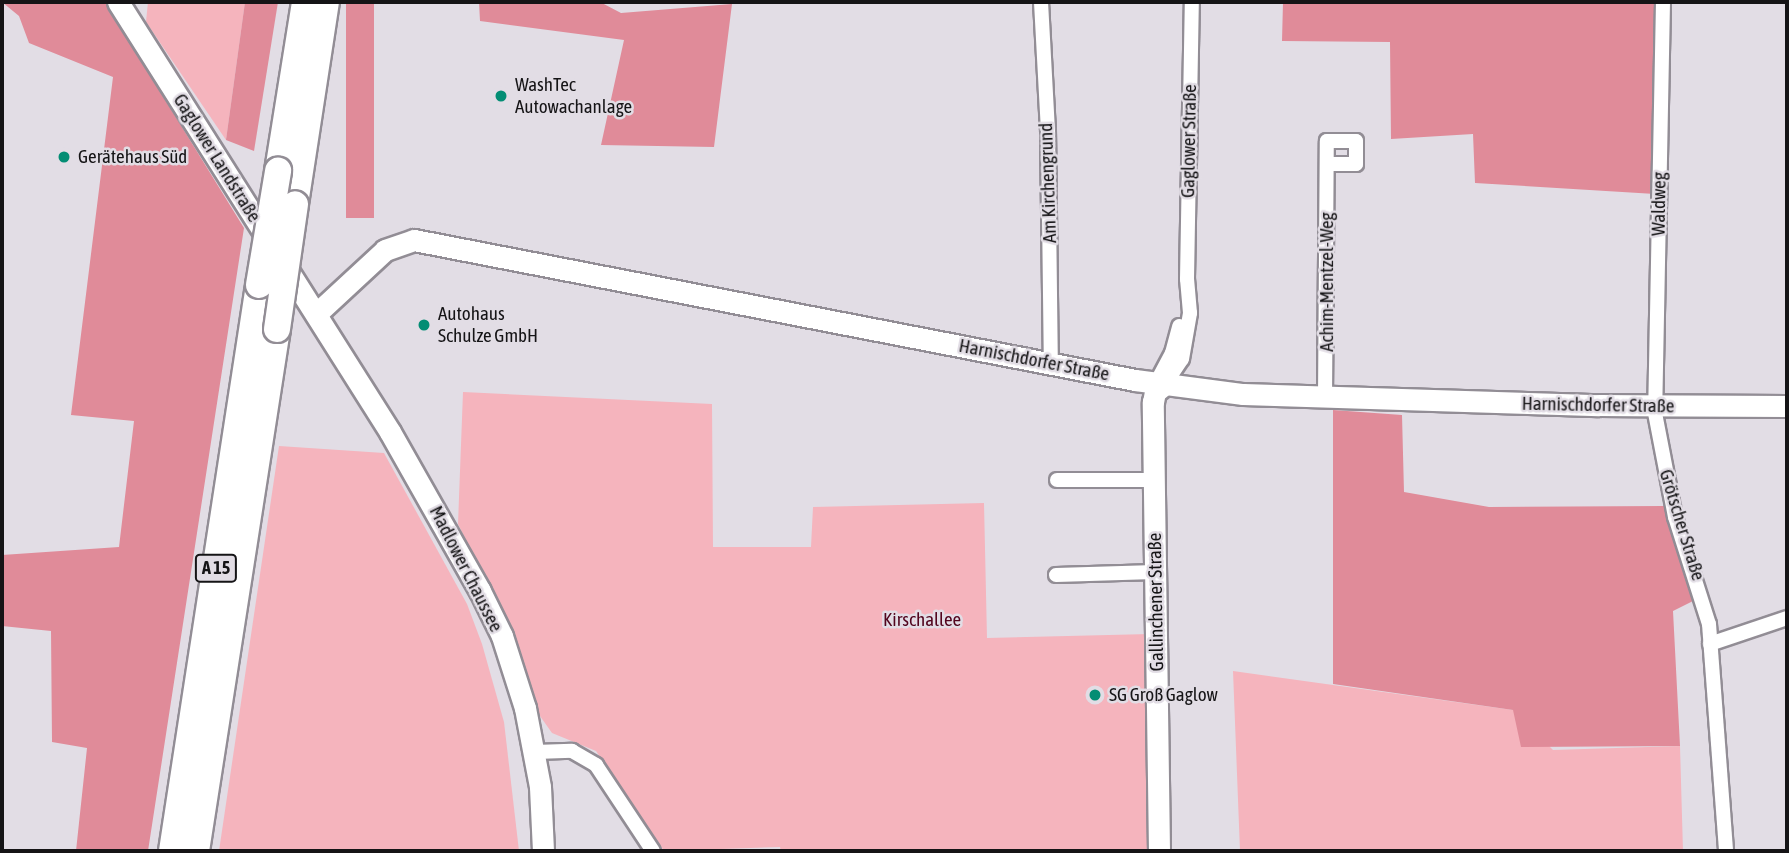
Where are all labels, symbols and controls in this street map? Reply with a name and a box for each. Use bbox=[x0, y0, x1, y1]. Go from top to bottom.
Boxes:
place label: WashTec Autowachanlage bbox=[515, 74, 632, 118]
street label: Gaglower Straße bbox=[1177, 84, 1201, 198]
marker: WashTec Autowachanlage bbox=[493, 88, 509, 104]
street label: Gaglower Landstraße bbox=[168, 90, 266, 226]
street label: Am Kirchengrund bbox=[1035, 123, 1061, 243]
place label: Gerätehaus Süd bbox=[78, 146, 187, 168]
marker: Gerätehaus Süd bbox=[56, 149, 72, 165]
street label: Waldweg bbox=[1647, 172, 1671, 236]
street label: Achim-Mentzel-Weg bbox=[1316, 212, 1338, 352]
place label: Autohaus Schulze GmbH bbox=[438, 303, 538, 347]
marker: Autohaus Schulze GmbH bbox=[416, 317, 432, 333]
street label: Harnischdorfer Straße bbox=[957, 334, 1111, 386]
street label: Harnischdorfer Straße bbox=[1522, 392, 1674, 418]
street label: Grötscher Straße bbox=[1654, 467, 1710, 583]
street label: Madlower Chaussee bbox=[424, 502, 508, 636]
street label: Gallinchener Straße bbox=[1143, 533, 1169, 671]
road number: A 15 bbox=[193, 554, 239, 582]
park label: Kirschallee bbox=[883, 609, 961, 631]
place label: SG Groß Gaglow bbox=[1109, 684, 1218, 706]
marker: SG Groß Gaglow bbox=[1087, 687, 1103, 703]

